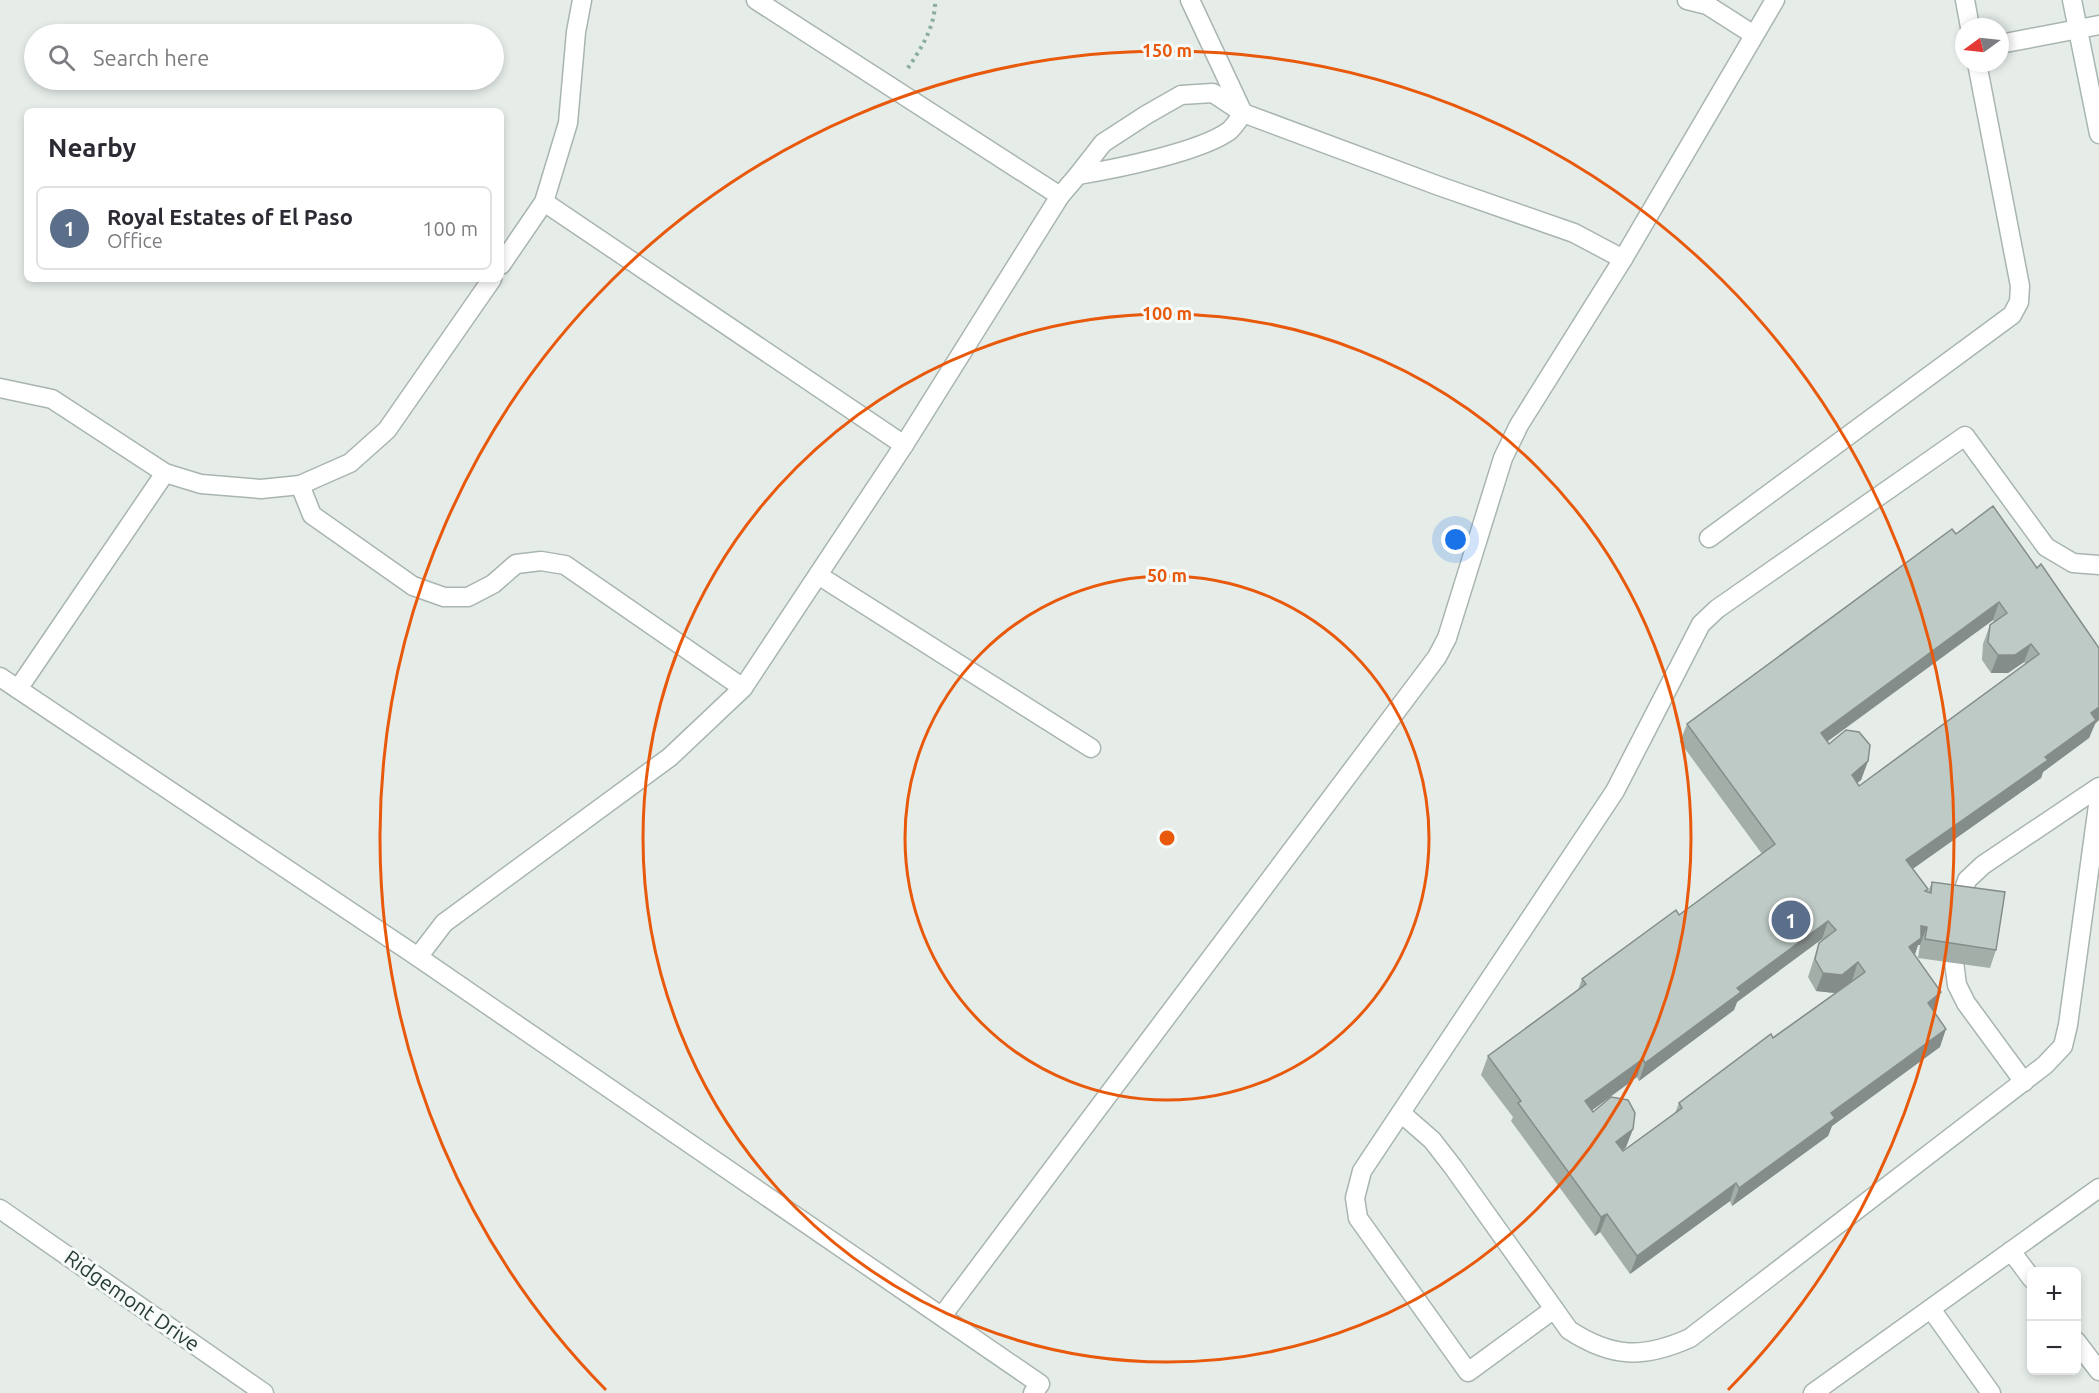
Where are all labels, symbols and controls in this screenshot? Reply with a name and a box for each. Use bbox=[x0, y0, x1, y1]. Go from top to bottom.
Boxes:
north arrow bbox=[1955, 18, 2009, 72]
search box bbox=[24, 24, 504, 90]
text: 150 m bbox=[1142, 40, 1192, 60]
icon: search bbox=[45, 41, 78, 74]
text: Search here bbox=[93, 45, 209, 70]
text: Nearby bbox=[48, 133, 136, 162]
text: Royal Estates of El Paso bbox=[107, 204, 353, 229]
text: 1 bbox=[64, 217, 75, 240]
text: 100 m bbox=[422, 217, 478, 240]
text: Office bbox=[107, 229, 163, 252]
text: 100 m bbox=[1142, 303, 1192, 323]
your location bbox=[1441, 525, 1470, 554]
text: 50 m bbox=[1147, 565, 1187, 585]
centre of rings bbox=[1157, 828, 1177, 848]
pin: 1 bbox=[1772, 898, 1810, 942]
street label: Ridgemont Drive bbox=[60, 1245, 205, 1356]
map controls bbox=[2027, 1267, 2081, 1375]
button: + bbox=[2027, 1267, 2081, 1321]
button: − bbox=[2027, 1321, 2081, 1375]

